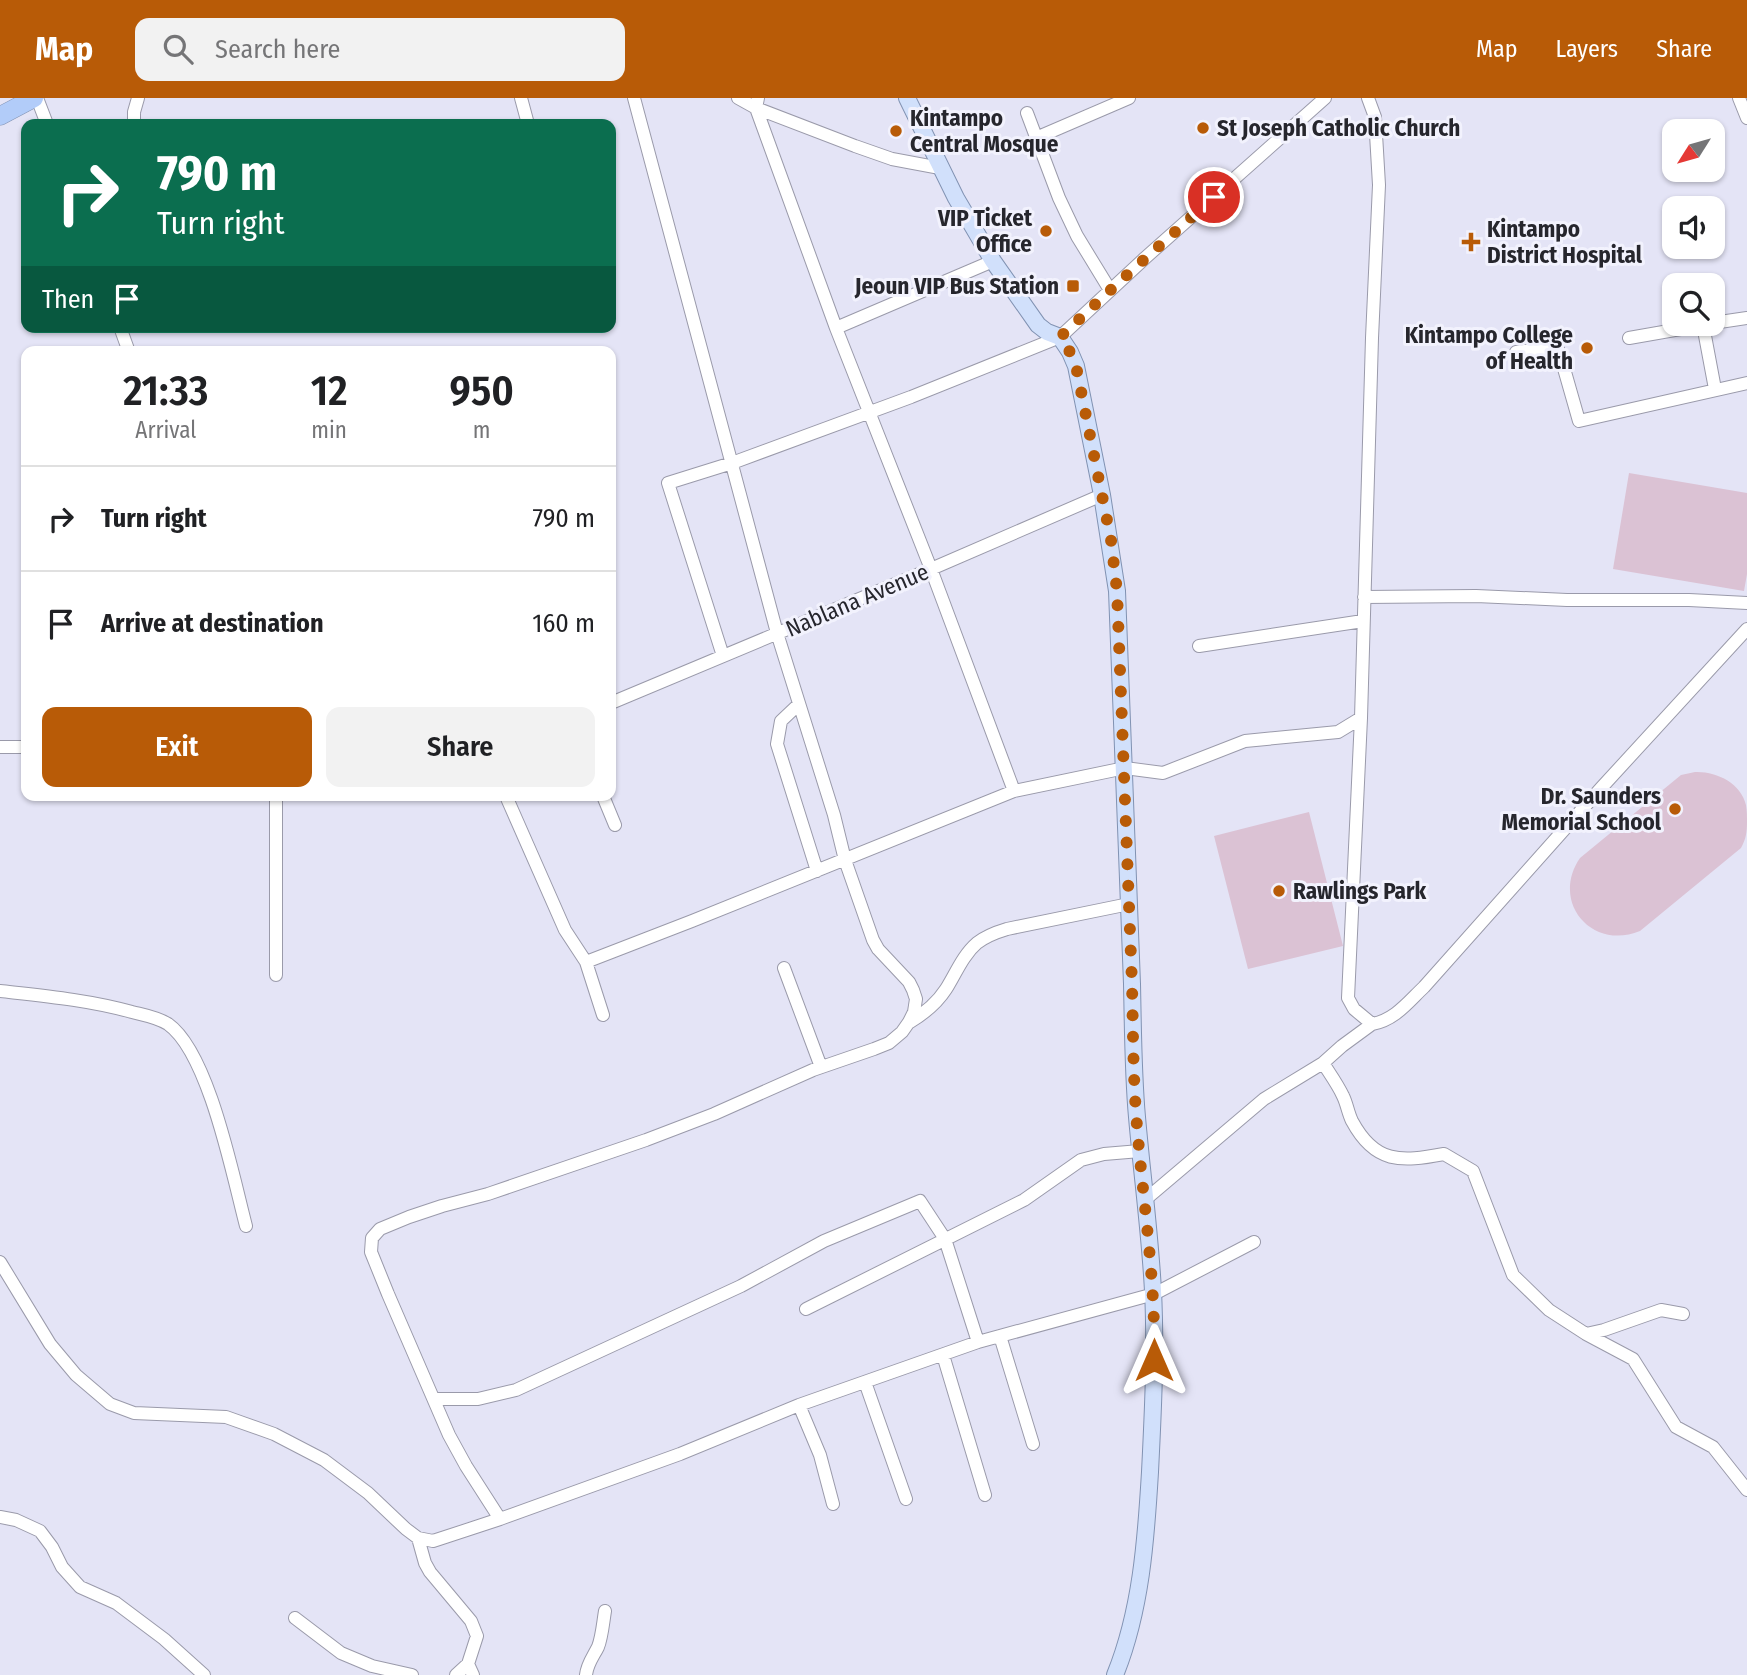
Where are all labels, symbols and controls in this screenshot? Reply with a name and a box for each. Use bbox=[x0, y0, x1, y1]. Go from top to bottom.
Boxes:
search box bbox=[135, 18, 625, 81]
text: Map bbox=[35, 29, 93, 69]
icon: search bbox=[159, 30, 197, 68]
text: Search here bbox=[215, 34, 340, 65]
text: Map bbox=[1476, 35, 1518, 63]
text: Layers bbox=[1556, 35, 1618, 63]
text: Share bbox=[1656, 35, 1712, 63]
place label: Kintampo Central Mosque bbox=[910, 104, 1059, 158]
place label: St Joseph Catholic Church bbox=[1217, 114, 1460, 142]
north arrow bbox=[1662, 119, 1726, 182]
map controls bbox=[1662, 119, 1725, 336]
marker: St Joseph Catholic Church bbox=[1195, 120, 1211, 136]
marker: Kintampo Central Mosque bbox=[888, 123, 904, 139]
text: 790 m bbox=[157, 144, 277, 203]
icon: right bbox=[42, 147, 133, 238]
pin bbox=[1184, 167, 1244, 227]
icon: arrive bbox=[1195, 178, 1233, 216]
button: sound bbox=[1662, 196, 1725, 259]
text: Turn right bbox=[157, 204, 284, 242]
place label: VIP Ticket Office bbox=[937, 204, 1033, 258]
place label: Kintampo District Hospital bbox=[1487, 215, 1643, 269]
marker: VIP Ticket Office bbox=[1038, 223, 1054, 239]
marker: Kintampo District Hospital bbox=[1461, 232, 1481, 252]
place label: Jeoun VIP Bus Station bbox=[854, 272, 1059, 300]
button: search bbox=[1662, 273, 1725, 336]
marker: Jeoun VIP Bus Station bbox=[1065, 278, 1081, 294]
icon: arrive bbox=[108, 280, 146, 318]
text: Then bbox=[42, 284, 94, 315]
place label: Kintampo College of Health bbox=[1405, 321, 1573, 375]
marker: Kintampo College of Health bbox=[1579, 340, 1595, 356]
text: 21:33 bbox=[123, 366, 209, 416]
text: 12 bbox=[311, 366, 347, 416]
text: 950 bbox=[450, 366, 514, 416]
text: Arrival bbox=[135, 416, 196, 444]
text: min bbox=[311, 416, 347, 444]
text: m bbox=[473, 416, 491, 444]
icon: right bbox=[42, 500, 80, 538]
text: Turn right bbox=[101, 503, 207, 534]
text: 790 m bbox=[533, 503, 595, 534]
street label: Nablana Avenue bbox=[781, 557, 933, 643]
icon: arrive bbox=[42, 605, 80, 643]
text: Arrive at destination bbox=[101, 608, 324, 639]
text: 160 m bbox=[532, 608, 595, 639]
button: Exit bbox=[42, 707, 312, 787]
button: Share bbox=[326, 707, 595, 787]
place label: Dr. Saunders Memorial School bbox=[1501, 782, 1662, 836]
marker: Dr. Saunders Memorial School bbox=[1667, 801, 1683, 817]
place label: Rawlings Park bbox=[1293, 877, 1426, 905]
marker: Rawlings Park bbox=[1271, 883, 1287, 899]
position arrow bbox=[1117, 1323, 1191, 1397]

